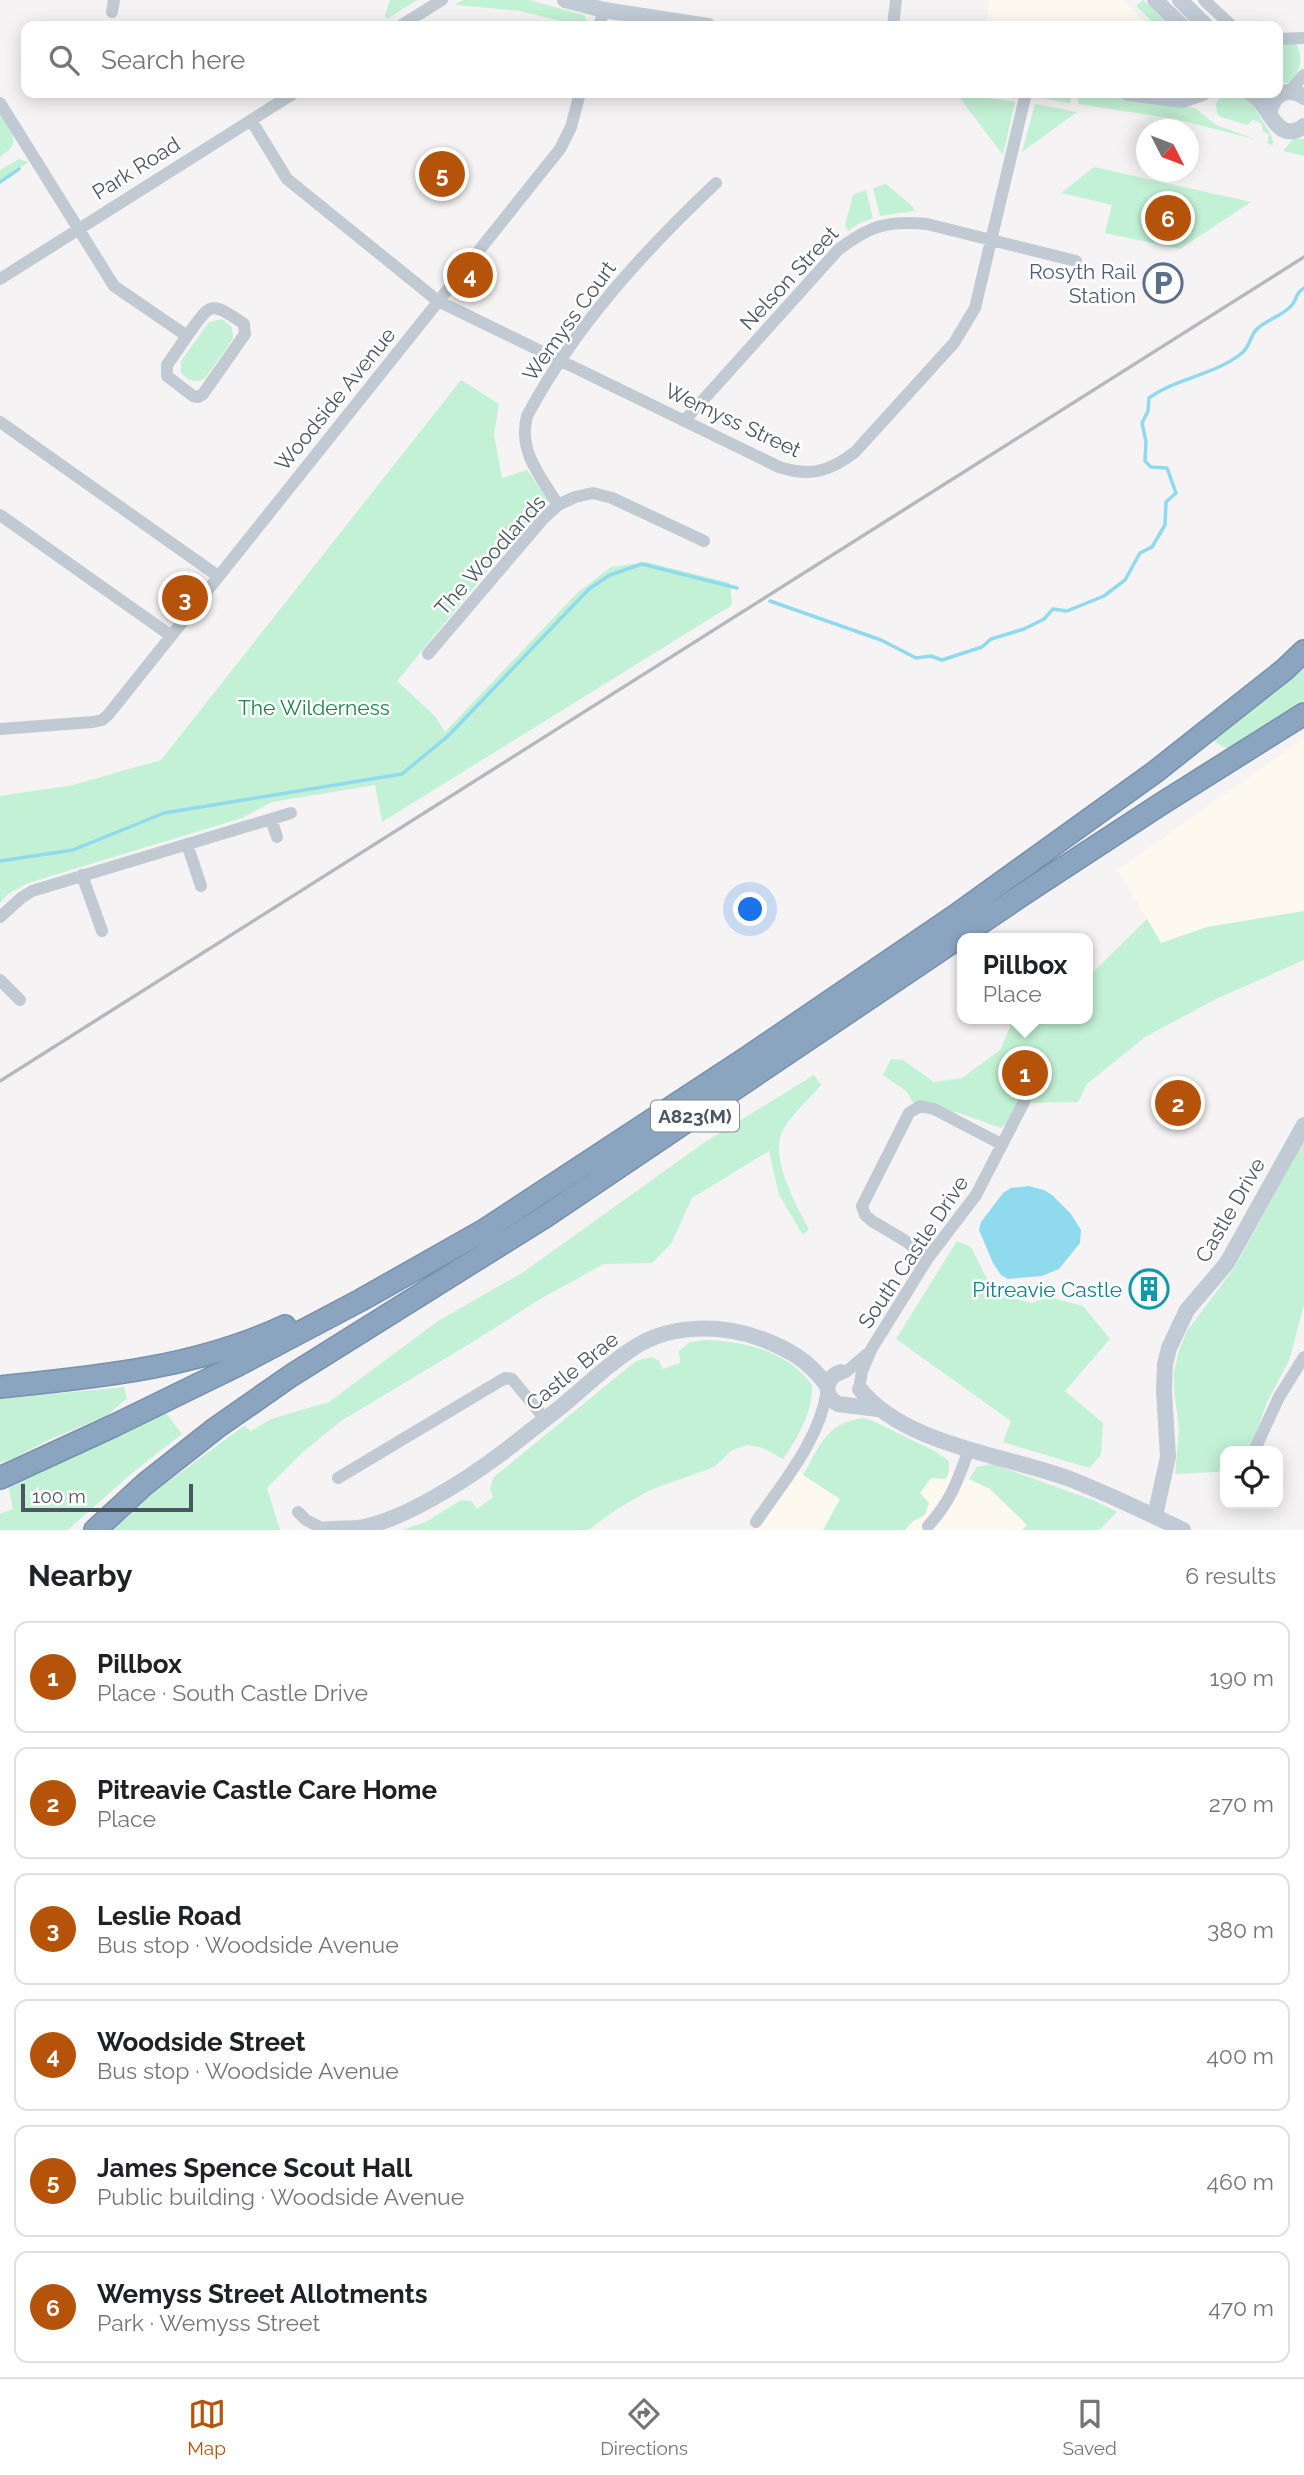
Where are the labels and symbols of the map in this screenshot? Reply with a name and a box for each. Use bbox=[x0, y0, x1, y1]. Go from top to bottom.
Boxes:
north arrow bbox=[1136, 119, 1199, 182]
street label: Park Road bbox=[88, 131, 184, 205]
pin: 5 bbox=[419, 148, 465, 200]
pin: 6 bbox=[1145, 192, 1191, 244]
street label: Nelson Street bbox=[735, 221, 843, 335]
pin: 4 bbox=[447, 249, 493, 301]
street label: Wemyss Court bbox=[517, 256, 621, 386]
place label: Rosyth Rail Station bbox=[1029, 259, 1136, 308]
parking icon: Rosyth Rail Station bbox=[1142, 262, 1184, 304]
street label: Woodside Avenue bbox=[270, 322, 400, 476]
street label: Wemyss Street bbox=[661, 378, 805, 462]
street label: The Woodlands bbox=[429, 490, 551, 620]
pin: 3 bbox=[162, 572, 208, 624]
park label: The Wilderness bbox=[238, 695, 390, 720]
your location bbox=[733, 892, 767, 926]
pin: 1 bbox=[1002, 1047, 1048, 1099]
pin: 2 bbox=[1155, 1077, 1201, 1129]
road number: A823(M) bbox=[651, 1100, 739, 1132]
street label: Castle Drive bbox=[1190, 1153, 1270, 1267]
street label: South Castle Drive bbox=[853, 1171, 973, 1333]
building icon: Pitreavie Castle bbox=[1128, 1268, 1170, 1310]
place label: Pitreavie Castle bbox=[972, 1277, 1122, 1302]
street label: Castle Brae bbox=[521, 1326, 623, 1416]
scale bar bbox=[21, 1481, 192, 1513]

